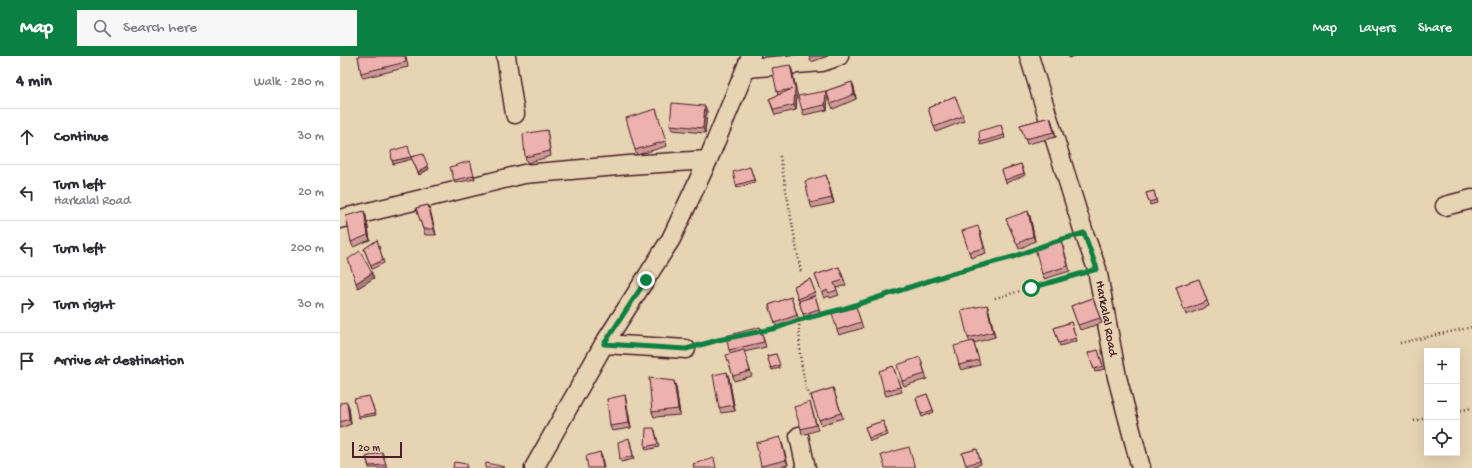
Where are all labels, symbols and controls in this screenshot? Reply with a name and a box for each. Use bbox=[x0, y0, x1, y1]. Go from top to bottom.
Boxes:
search box bbox=[77, 10, 357, 46]
text: Map bbox=[20, 17, 53, 40]
icon: search bbox=[91, 17, 113, 39]
text: Search here bbox=[123, 19, 197, 37]
text: Map bbox=[1313, 20, 1337, 37]
text: Layers bbox=[1359, 20, 1396, 37]
text: Share bbox=[1418, 20, 1452, 37]
text: 4 min bbox=[16, 72, 52, 92]
text: Walk · 280 m bbox=[254, 75, 324, 90]
icon: ahead bbox=[16, 126, 38, 148]
text: Continue bbox=[54, 128, 108, 146]
text: 30 m bbox=[298, 129, 324, 144]
text: Turn left bbox=[54, 176, 105, 194]
icon: left bbox=[16, 182, 38, 204]
text: 20 m bbox=[298, 185, 324, 200]
text: Harkalal Road bbox=[54, 194, 131, 209]
icon: left bbox=[16, 238, 38, 260]
text: Turn left bbox=[54, 240, 105, 258]
text: 200 m bbox=[291, 241, 324, 256]
route end bbox=[637, 271, 655, 289]
route start bbox=[1022, 279, 1040, 297]
street label: Harkalal Road bbox=[1092, 279, 1121, 359]
icon: right bbox=[16, 294, 38, 316]
text: Turn right bbox=[54, 296, 114, 314]
text: 30 m bbox=[298, 297, 324, 312]
map controls bbox=[1424, 348, 1460, 456]
button: + bbox=[1424, 348, 1460, 384]
icon: arrive bbox=[16, 350, 38, 372]
text: Arrive at destination bbox=[54, 352, 184, 370]
button: − bbox=[1424, 384, 1460, 420]
button: locate bbox=[1424, 420, 1460, 456]
scale bar bbox=[352, 440, 402, 459]
text: 20 m bbox=[358, 443, 380, 455]

